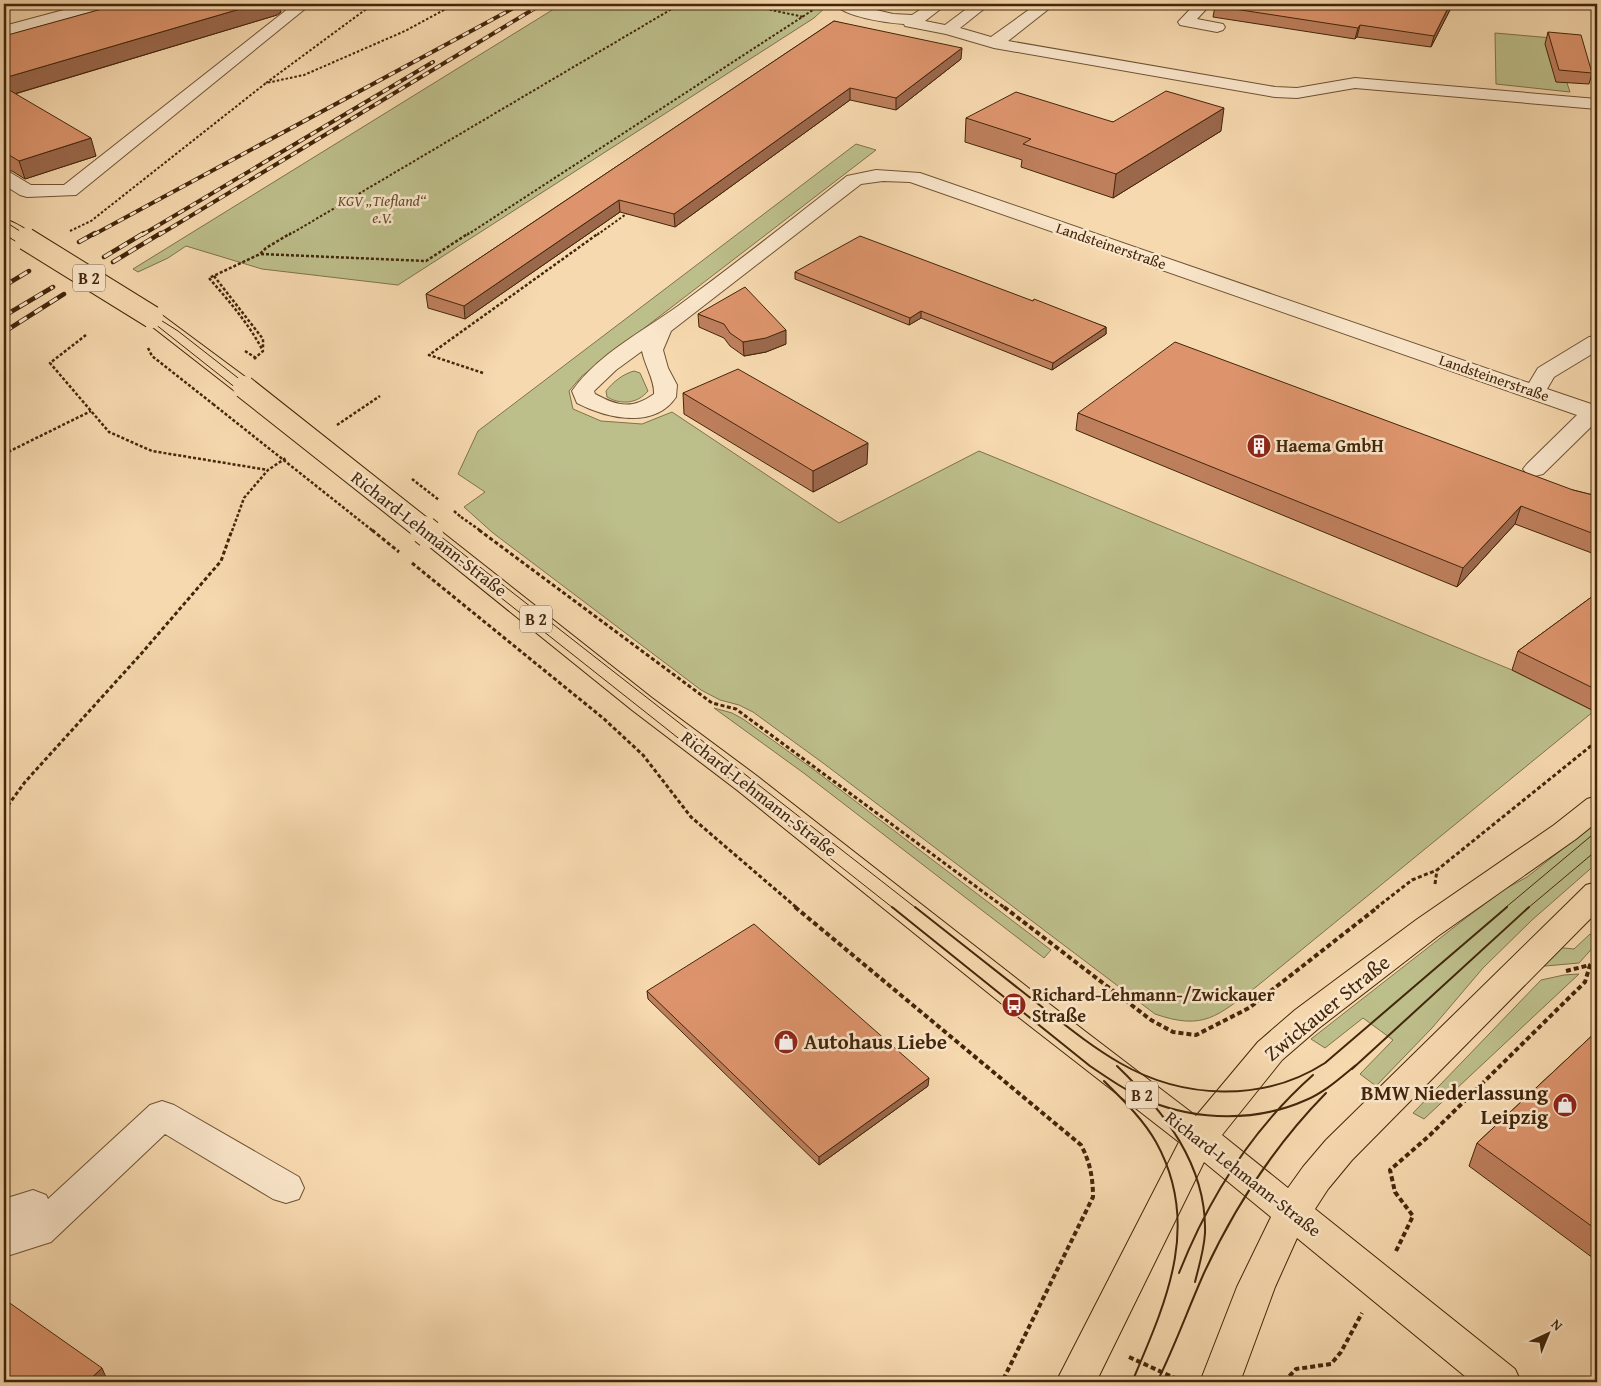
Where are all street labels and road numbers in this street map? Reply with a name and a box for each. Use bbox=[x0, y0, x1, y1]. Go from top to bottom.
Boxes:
street label: Landsteinerstraße bbox=[1053, 217, 1169, 274]
road number: B 2 bbox=[73, 264, 105, 292]
street label: Landsteinerstraße bbox=[1436, 349, 1552, 406]
street label: Richard-Lehmann-Straße bbox=[346, 464, 513, 603]
road number: B 2 bbox=[520, 606, 552, 632]
street label: Richard-Lehmann-Straße bbox=[676, 724, 843, 863]
street label: Zwickauer Straße bbox=[1257, 947, 1396, 1068]
road number: B 2 bbox=[1126, 1082, 1158, 1108]
street label: Richard-Lehmann-Straße bbox=[1160, 1104, 1327, 1243]

